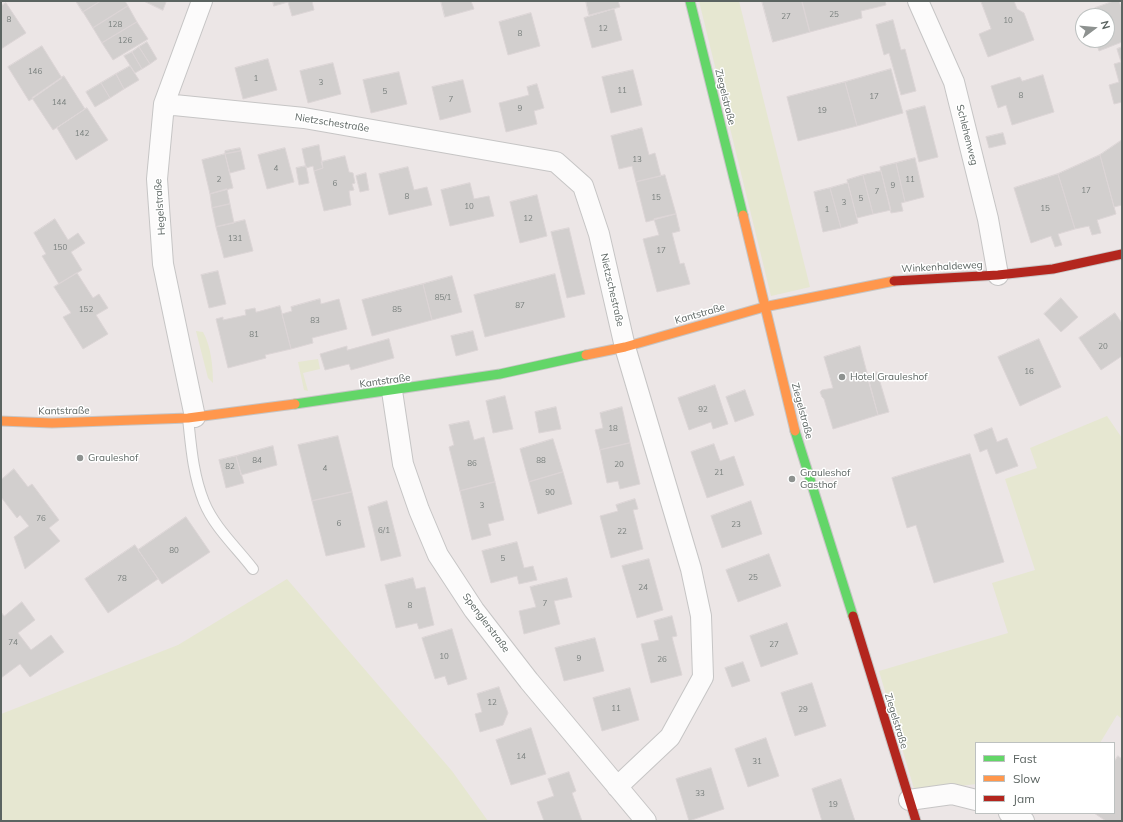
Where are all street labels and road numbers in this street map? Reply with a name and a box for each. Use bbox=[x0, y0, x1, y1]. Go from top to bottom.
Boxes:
street label: Ziegelstraße bbox=[712, 68, 738, 126]
street label: Schlehenweg bbox=[954, 103, 980, 167]
street label: Nietzschestraße bbox=[294, 111, 370, 135]
street label: Hegelstraße bbox=[152, 178, 168, 236]
street label: Nietzschestraße bbox=[598, 252, 626, 328]
street label: Winkenhaldeweg bbox=[901, 259, 983, 275]
street label: Kantstraße bbox=[674, 301, 726, 327]
street label: Kantstraße bbox=[359, 371, 411, 391]
street label: Ziegelstraße bbox=[789, 382, 815, 440]
street label: Kantstraße bbox=[38, 405, 90, 417]
street label: Spenglerstraße bbox=[460, 591, 512, 655]
street label: Ziegelstraße bbox=[882, 692, 910, 750]

